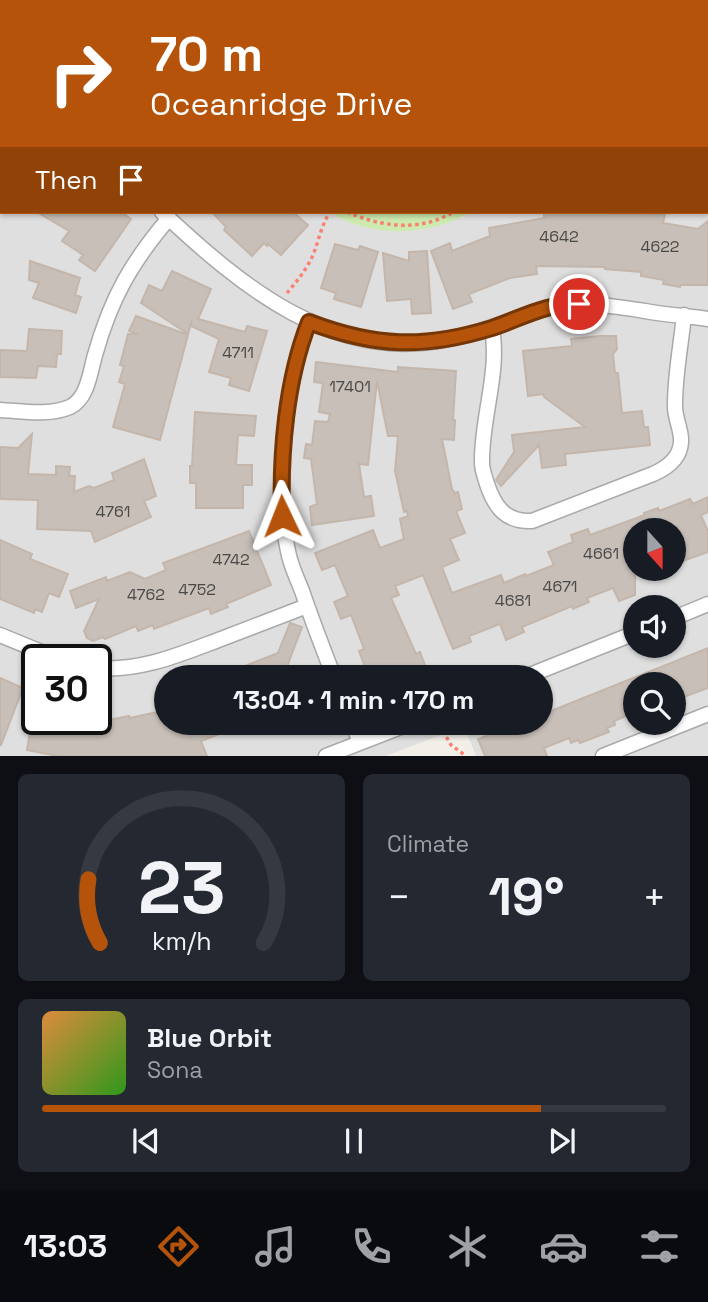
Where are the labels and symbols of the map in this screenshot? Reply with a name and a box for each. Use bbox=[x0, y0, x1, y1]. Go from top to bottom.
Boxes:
house number: 4642 bbox=[539, 226, 579, 247]
house number: 4622 bbox=[640, 236, 680, 257]
pin bbox=[549, 274, 609, 334]
house number: 4711 bbox=[222, 342, 254, 363]
house number: 17401 bbox=[329, 376, 371, 397]
position arrow bbox=[245, 479, 319, 553]
house number: 4761 bbox=[96, 501, 130, 522]
north arrow bbox=[623, 518, 686, 581]
house number: 4661 bbox=[583, 543, 619, 564]
house number: 4742 bbox=[212, 549, 250, 570]
house number: 4671 bbox=[542, 576, 578, 597]
house number: 4752 bbox=[178, 579, 216, 600]
house number: 4762 bbox=[127, 584, 165, 605]
house number: 4681 bbox=[495, 590, 531, 611]
speed limit sign: 30 bbox=[21, 644, 112, 735]

